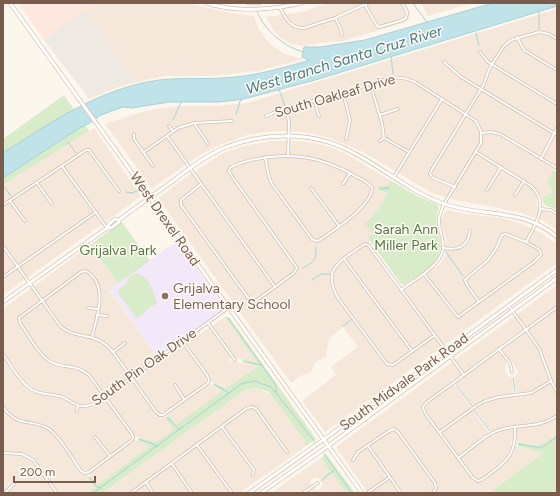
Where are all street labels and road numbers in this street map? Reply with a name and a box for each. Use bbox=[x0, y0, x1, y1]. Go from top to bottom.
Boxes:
street label: South Oakleaf Drive bbox=[273, 71, 398, 121]
street label: West Drexel Road bbox=[126, 169, 204, 269]
street label: South Pin Oak Drive bbox=[88, 324, 200, 410]
street label: South Midvale Park Road bbox=[336, 330, 472, 434]

